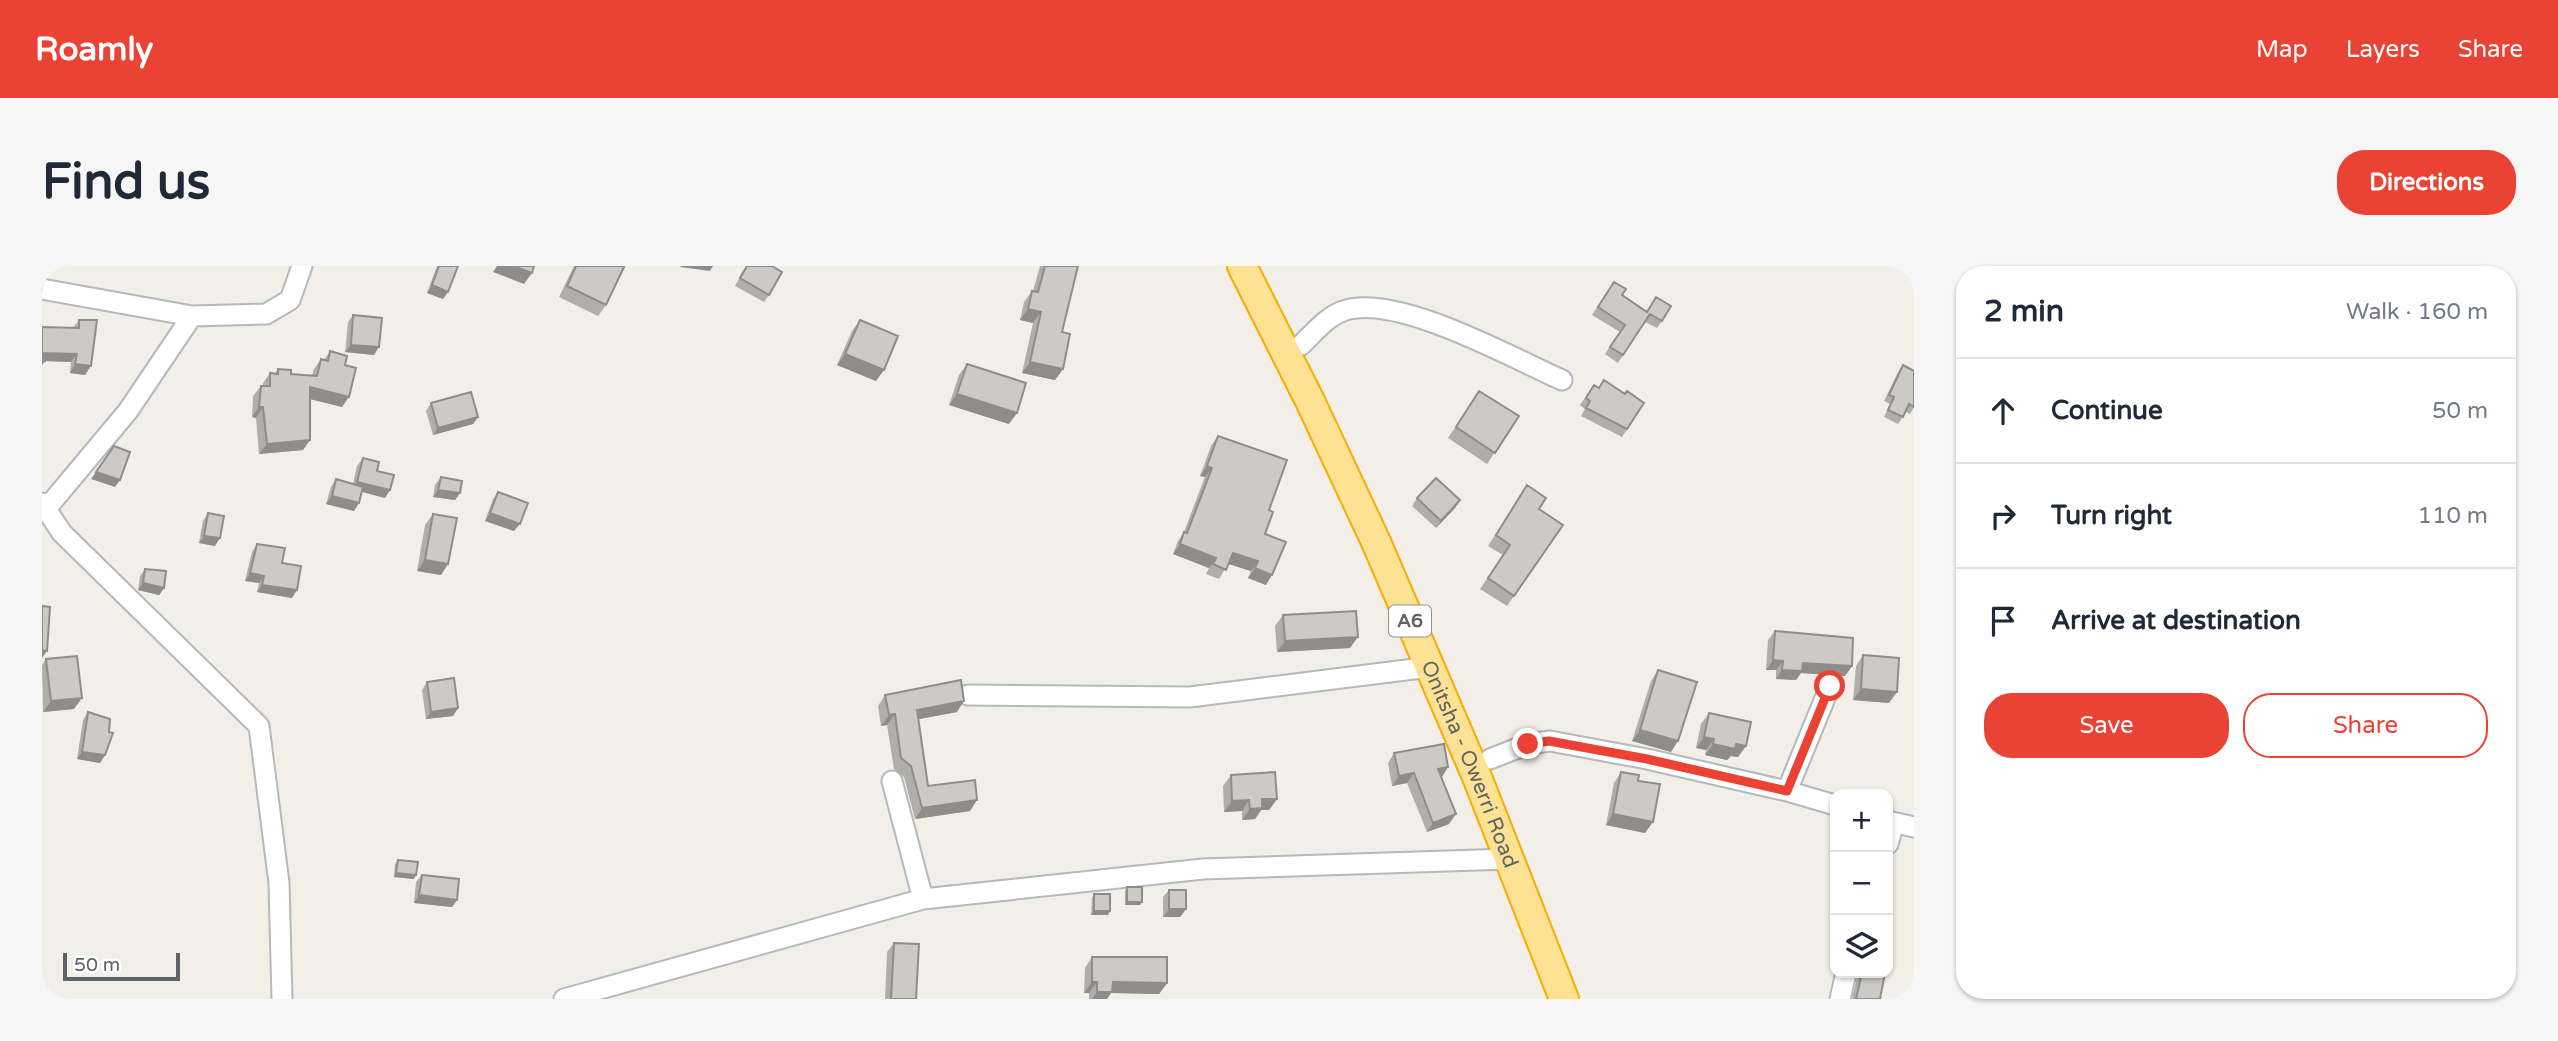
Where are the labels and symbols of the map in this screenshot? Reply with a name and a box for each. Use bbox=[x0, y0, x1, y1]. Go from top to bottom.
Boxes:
road number: A6 bbox=[1389, 606, 1431, 636]
street label: Onitsha - Owerri Road bbox=[1416, 657, 1524, 871]
route start bbox=[1814, 670, 1845, 701]
route end bbox=[1512, 728, 1543, 759]
scale bar bbox=[63, 950, 180, 982]

